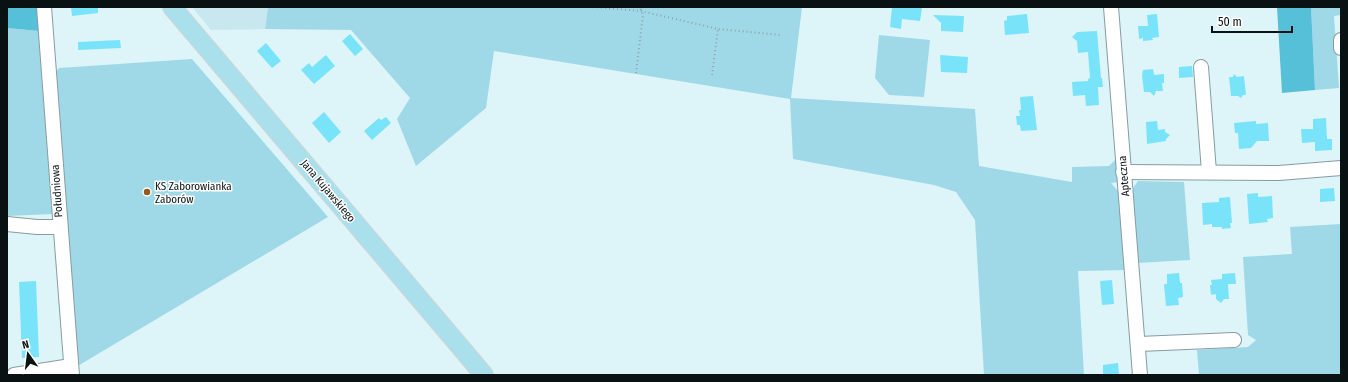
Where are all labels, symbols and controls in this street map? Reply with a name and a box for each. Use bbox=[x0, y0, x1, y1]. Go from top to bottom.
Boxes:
scale bar bbox=[1212, 8, 1292, 34]
text: 50 m bbox=[1218, 15, 1242, 29]
street label: Apteczna bbox=[1116, 155, 1132, 197]
street label: Jana Kujawskiego bbox=[298, 157, 358, 225]
street label: Południowa bbox=[49, 164, 65, 218]
place label: KS Zaborowianka Zaborów bbox=[155, 180, 232, 206]
marker: KS Zaborowianka Zaborów bbox=[142, 187, 152, 197]
north arrow bbox=[8, 334, 48, 374]
text: N bbox=[21, 338, 30, 352]

